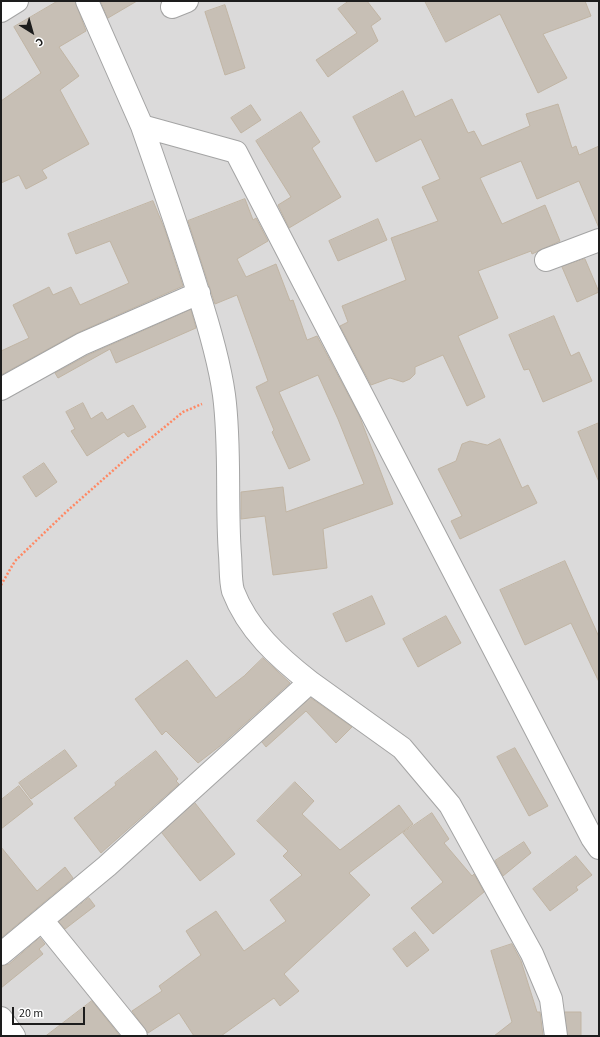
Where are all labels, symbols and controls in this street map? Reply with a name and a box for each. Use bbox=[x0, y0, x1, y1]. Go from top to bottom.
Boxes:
north arrow bbox=[12, 12, 52, 52]
text: С bbox=[32, 34, 47, 50]
scale bar bbox=[14, 999, 87, 1025]
text: 20 m bbox=[19, 1005, 43, 1022]

